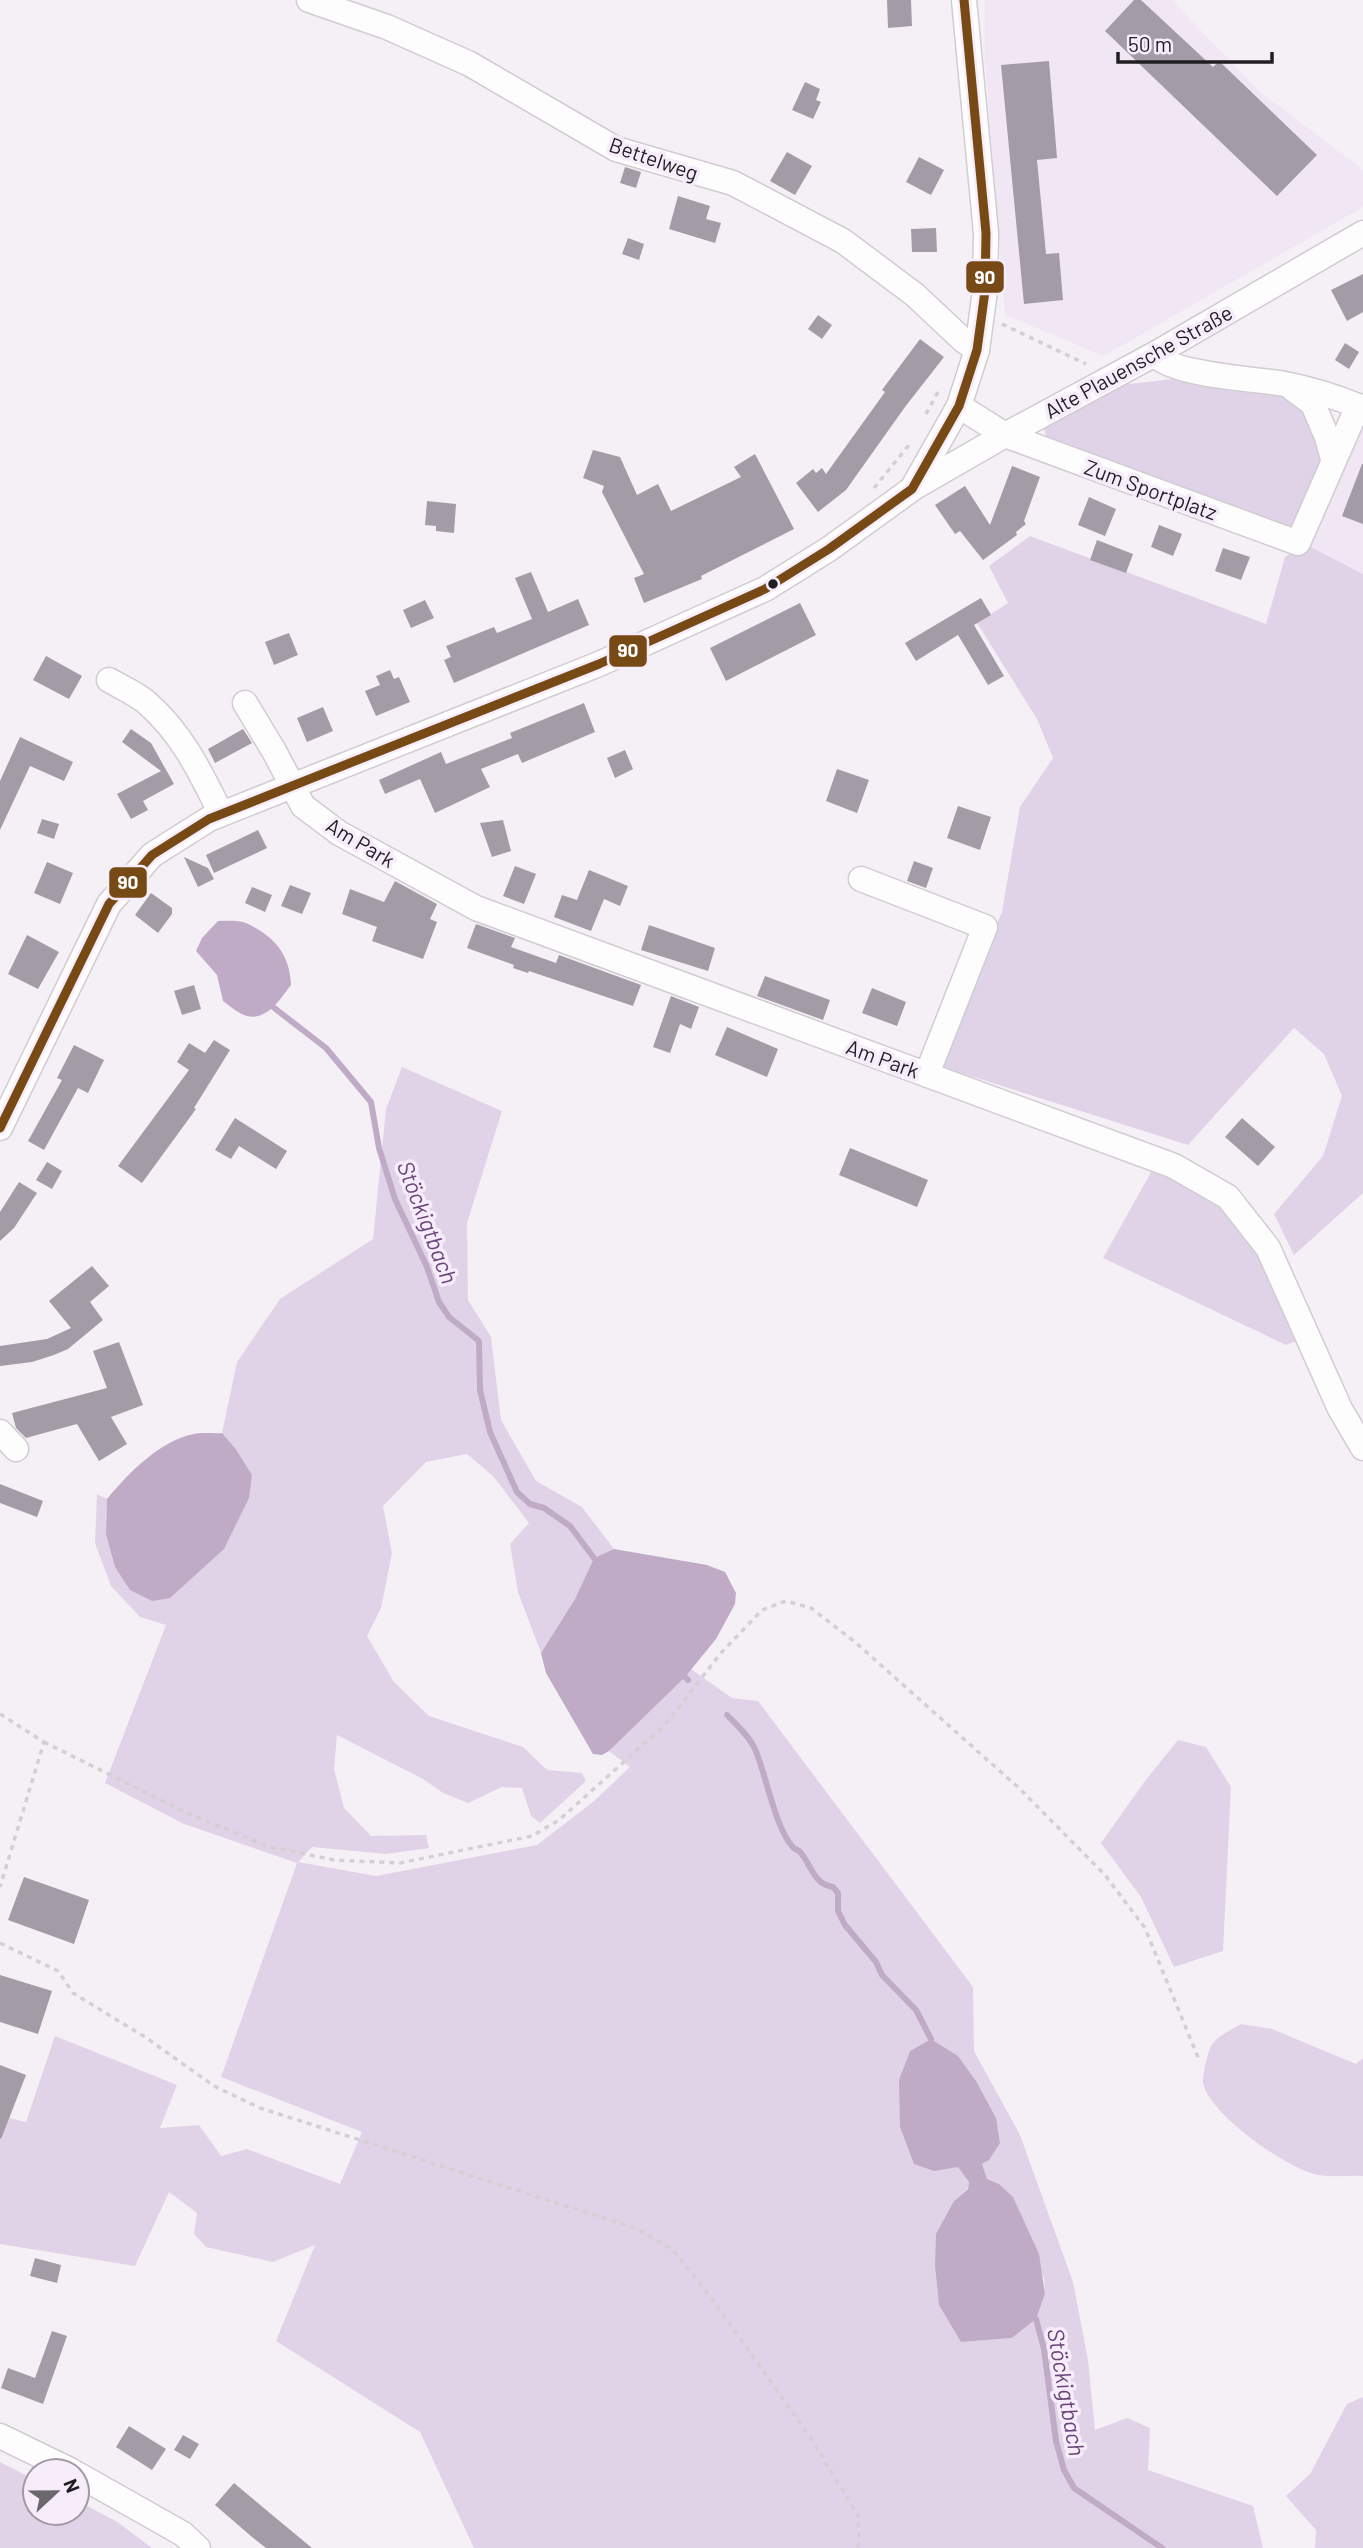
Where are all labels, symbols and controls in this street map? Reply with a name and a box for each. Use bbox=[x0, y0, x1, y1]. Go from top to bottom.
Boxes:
scale bar bbox=[1118, 21, 1272, 65]
text: 50 m bbox=[1128, 31, 1172, 56]
street label: Bettelweg bbox=[606, 131, 702, 185]
line badge: 90 bbox=[965, 260, 1005, 294]
text: 90 bbox=[975, 265, 995, 288]
street label: Alte Plauensche Straße bbox=[1040, 299, 1236, 423]
street label: Zum Sportplatz bbox=[1081, 453, 1221, 525]
unlabelled marker bbox=[766, 577, 780, 591]
line badge: 90 bbox=[608, 634, 648, 668]
text: 90 bbox=[618, 638, 638, 661]
street label: Am Park bbox=[322, 812, 400, 872]
line badge: 90 bbox=[108, 866, 148, 899]
text: 90 bbox=[118, 870, 138, 893]
street label: Am Park bbox=[843, 1033, 923, 1083]
water label: Stöckigtbach bbox=[392, 1157, 464, 1287]
water label: Stöckigtbach bbox=[1042, 2326, 1092, 2458]
north arrow bbox=[21, 2457, 91, 2527]
text: N bbox=[59, 2475, 85, 2496]

